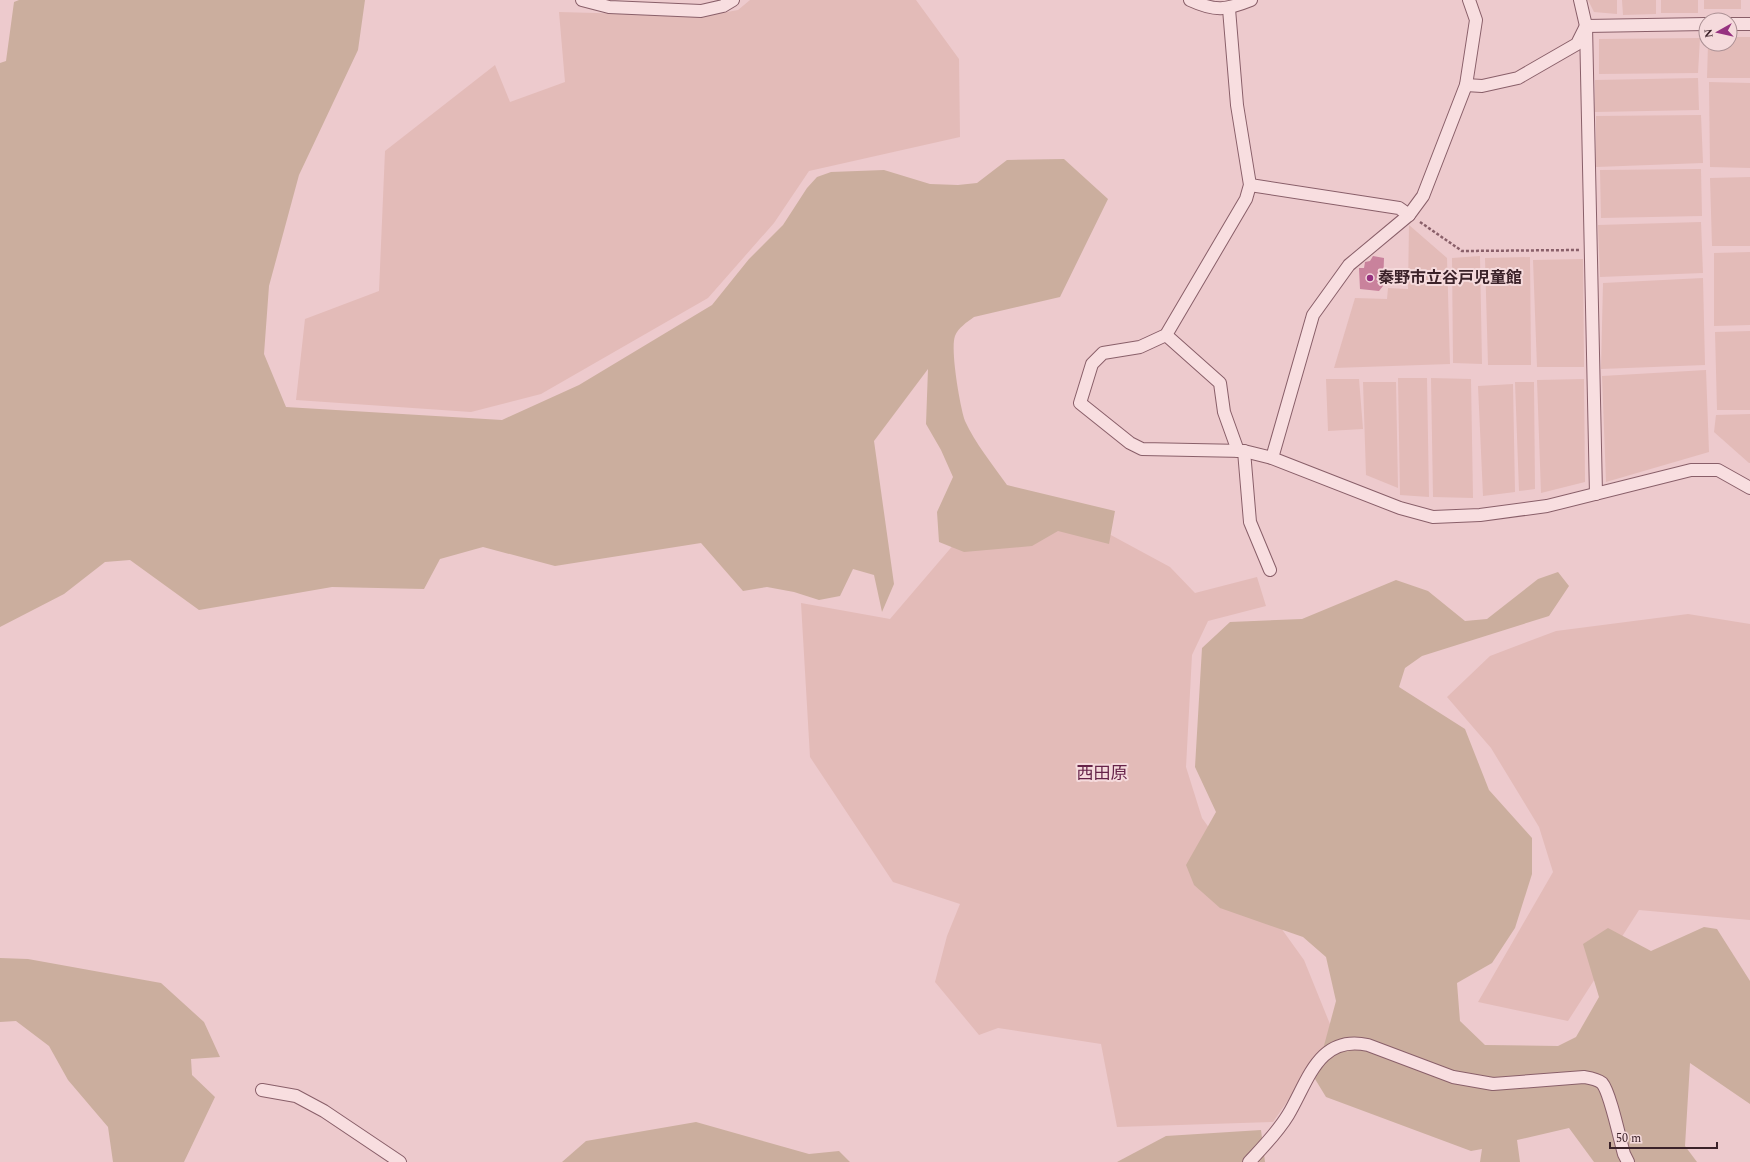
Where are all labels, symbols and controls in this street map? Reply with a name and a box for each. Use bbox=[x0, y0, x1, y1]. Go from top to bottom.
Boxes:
north arrow bbox=[1698, 12, 1738, 52]
text: N bbox=[1700, 28, 1718, 39]
place label: 秦野市立谷戸児童館 bbox=[1378, 266, 1522, 290]
marker: 秦野市立谷戸児童館 bbox=[1365, 273, 1375, 283]
district label: 西田原 bbox=[1077, 761, 1128, 787]
scale bar bbox=[1610, 1124, 1717, 1150]
text: 50 m bbox=[1616, 1129, 1641, 1148]

